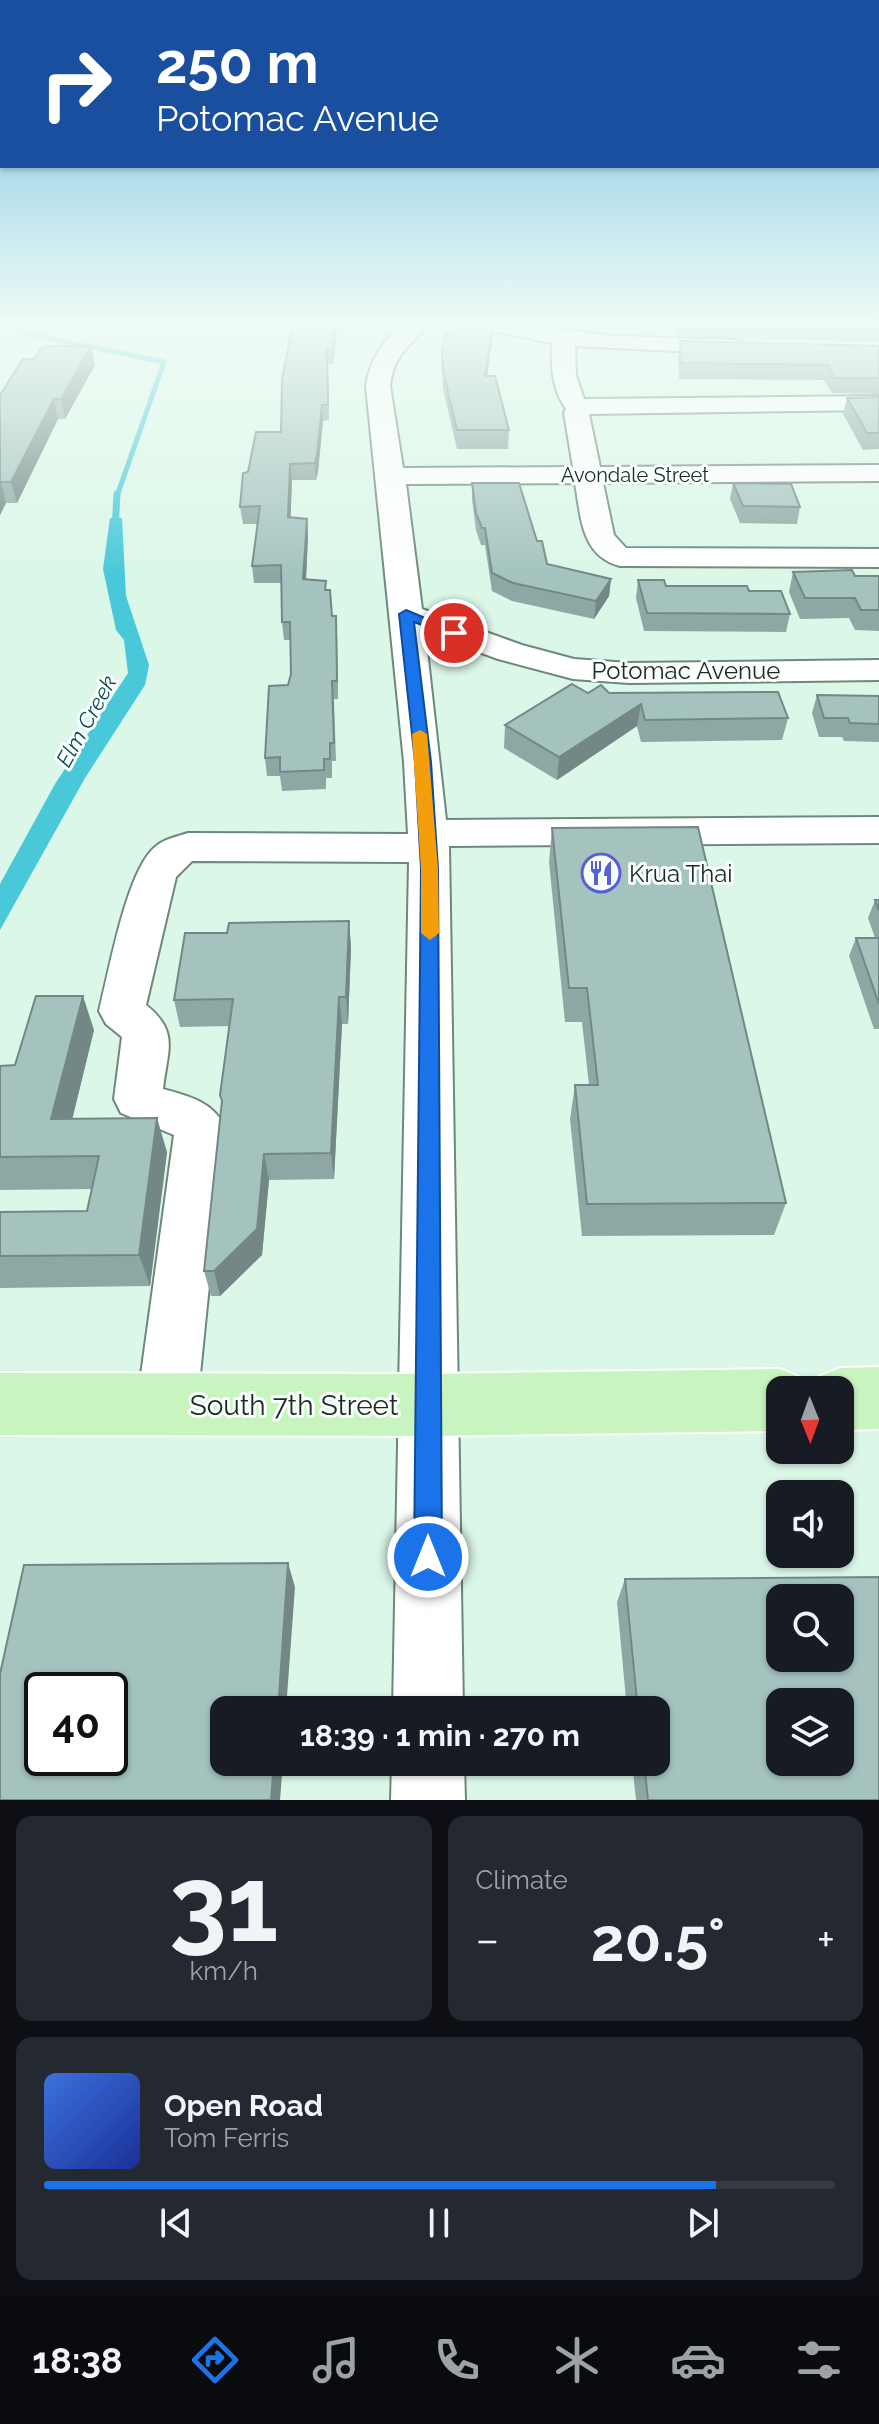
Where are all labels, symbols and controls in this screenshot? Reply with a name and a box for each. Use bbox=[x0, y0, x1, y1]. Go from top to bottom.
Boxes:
text: 250 m bbox=[156, 30, 319, 96]
icon: right bbox=[24, 32, 128, 136]
text: Potomac Avenue bbox=[156, 97, 439, 139]
street label: Avondale Street bbox=[561, 463, 709, 487]
pin bbox=[420, 599, 488, 667]
icon: arrive bbox=[432, 611, 476, 655]
street label: Potomac Avenue bbox=[592, 656, 780, 685]
water label: Elm Creek bbox=[50, 671, 122, 771]
restaurant icon: Krua Thai bbox=[580, 852, 622, 894]
place label: Krua Thai bbox=[629, 859, 733, 888]
north arrow bbox=[766, 1376, 854, 1464]
map controls bbox=[766, 1376, 854, 1776]
street label: South 7th Street bbox=[190, 1389, 399, 1422]
button: sound bbox=[766, 1480, 854, 1568]
position arrow bbox=[386, 1515, 470, 1599]
button: search bbox=[766, 1584, 854, 1672]
speed limit sign: 40 bbox=[24, 1672, 128, 1776]
button: layers bbox=[766, 1688, 854, 1776]
text: 18:39 · 1 min · 270 m bbox=[300, 1718, 580, 1753]
text: 31 bbox=[169, 1843, 278, 1965]
text: Climate bbox=[476, 1865, 568, 1895]
text: 20.5° bbox=[591, 1905, 725, 1975]
text: − bbox=[476, 1914, 499, 1965]
text: + bbox=[817, 1914, 835, 1965]
text: km/h bbox=[189, 1956, 258, 1986]
text: Open Road bbox=[164, 2088, 323, 2123]
text: Tom Ferris bbox=[164, 2123, 289, 2153]
icon: previous bbox=[154, 2201, 198, 2245]
icon: pause bbox=[417, 2201, 461, 2245]
icon: next bbox=[681, 2201, 725, 2245]
icon: directions bbox=[187, 2332, 243, 2388]
icon: music bbox=[308, 2332, 364, 2388]
icon: phone bbox=[429, 2332, 485, 2388]
icon: climate bbox=[549, 2332, 605, 2388]
icon: car bbox=[670, 2332, 726, 2388]
icon: filters bbox=[791, 2332, 847, 2388]
text: 18:38 bbox=[32, 2339, 123, 2381]

